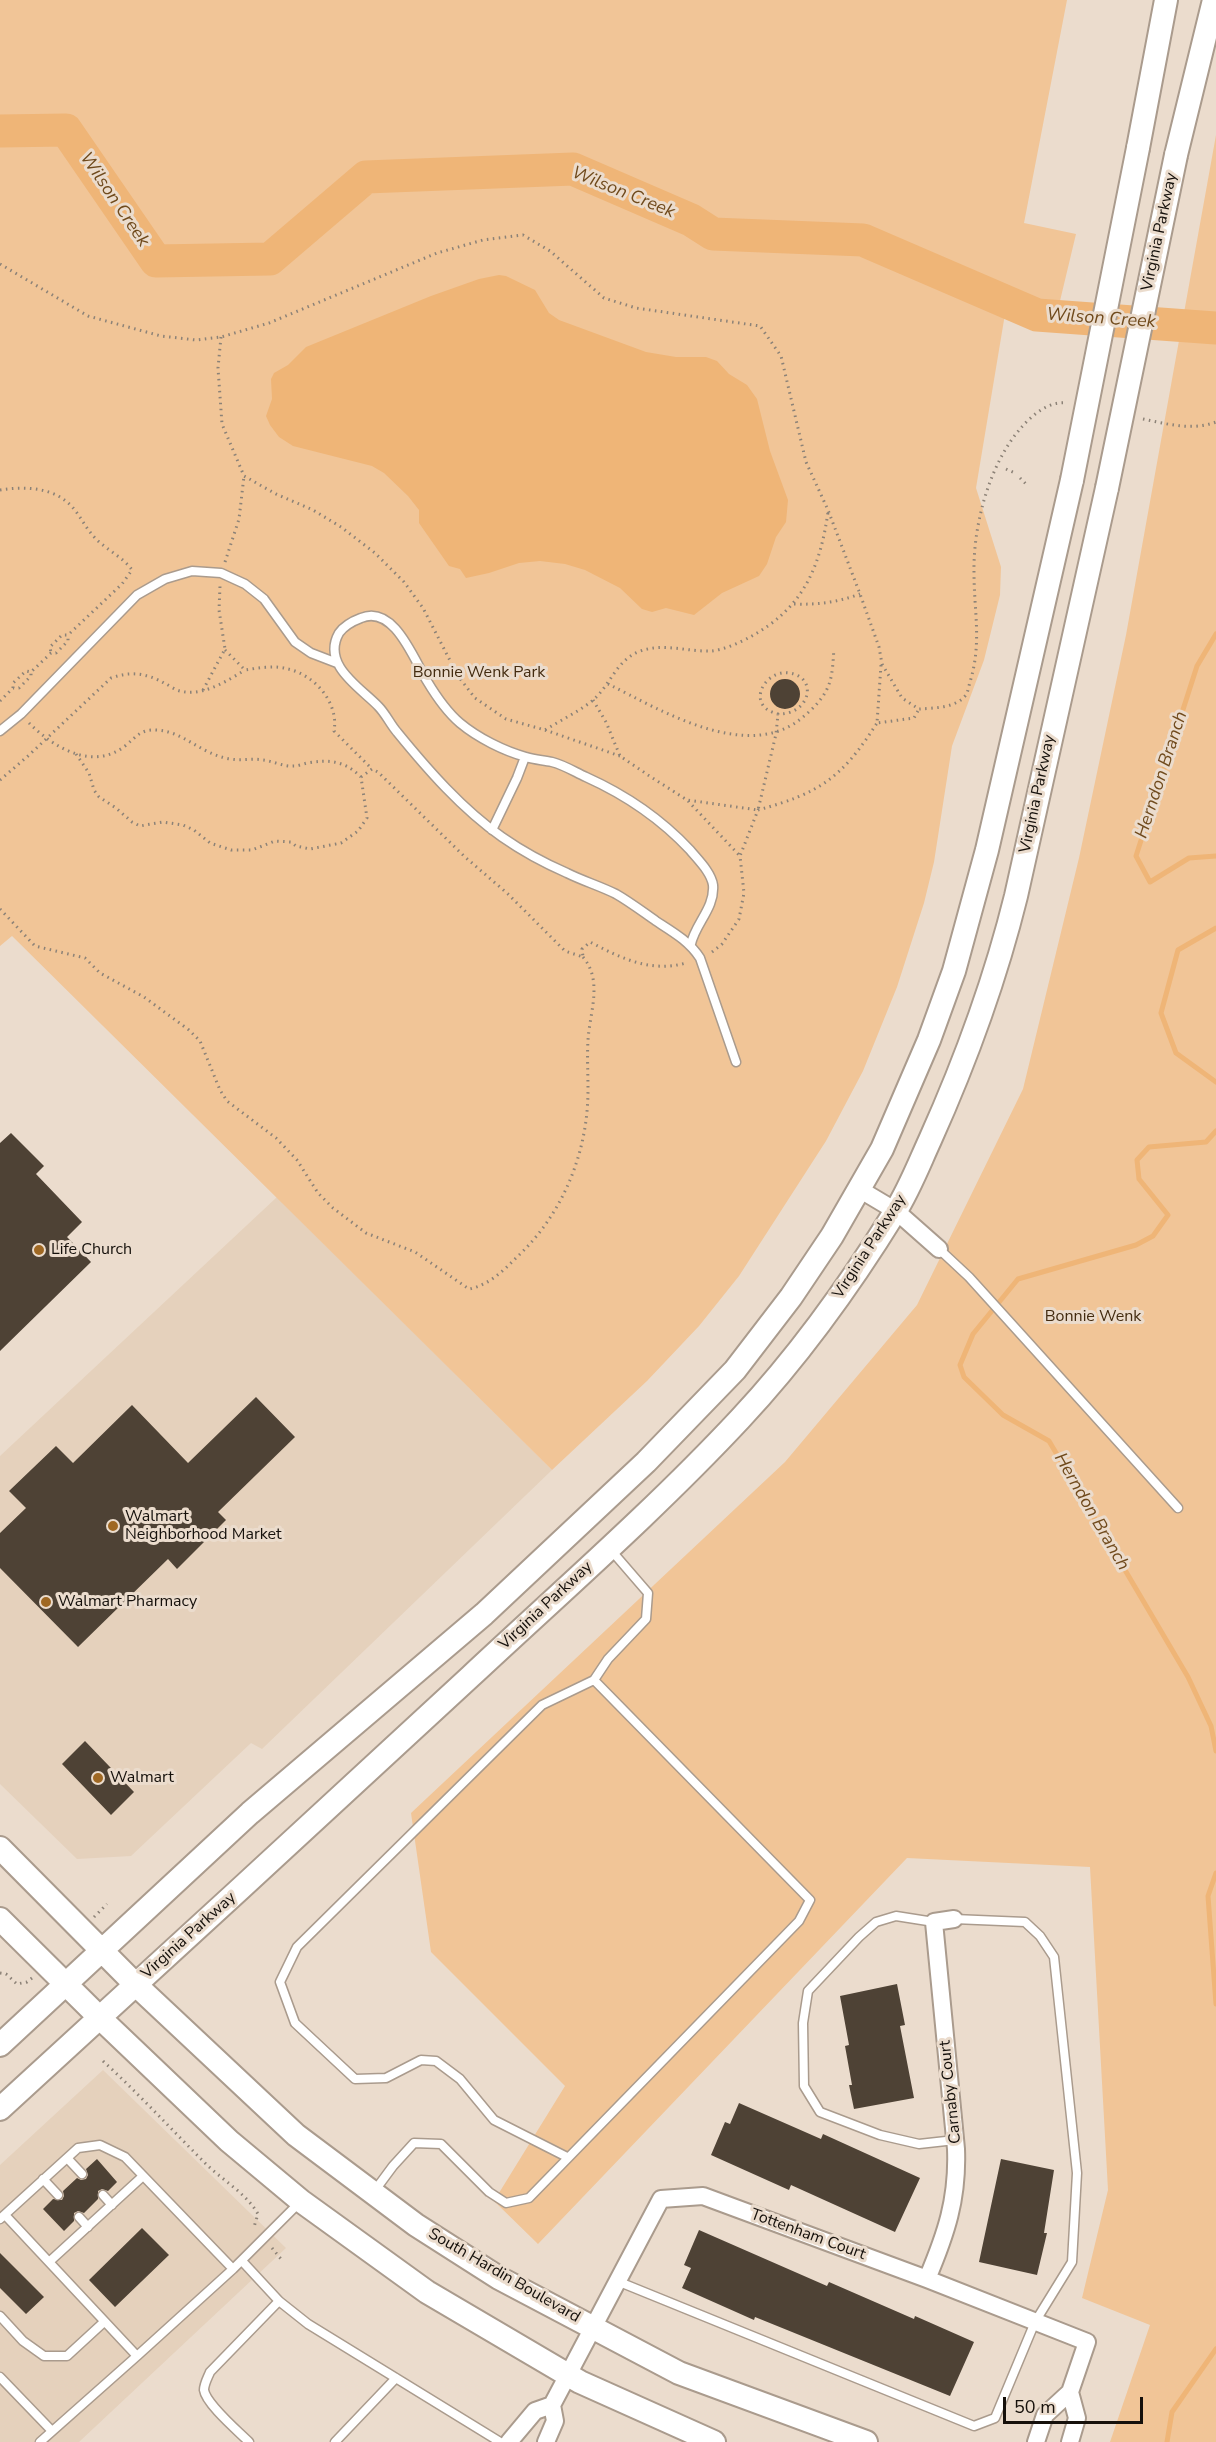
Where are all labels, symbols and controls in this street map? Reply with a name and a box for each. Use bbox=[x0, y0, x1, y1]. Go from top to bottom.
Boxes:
water label: Wilson Creek bbox=[74, 149, 154, 251]
water label: Wilson Creek bbox=[568, 163, 678, 223]
street label: Virginia Parkway bbox=[1138, 171, 1182, 293]
water label: Wilson Creek bbox=[1046, 304, 1156, 334]
park label: Bonnie Wenk Park bbox=[413, 663, 545, 683]
water label: Herndon Branch bbox=[1131, 709, 1193, 841]
street label: Virginia Parkway bbox=[1016, 733, 1060, 855]
street label: Virginia Parkway bbox=[829, 1191, 911, 1303]
place label: Life Church bbox=[51, 1240, 132, 1260]
marker: Life Church bbox=[32, 1243, 46, 1257]
park label: Bonnie Wenk bbox=[1045, 1307, 1141, 1327]
water label: Herndon Branch bbox=[1049, 1449, 1133, 1575]
place label: Walmart Neighborhood Market bbox=[125, 1507, 282, 1545]
marker: Walmart Neighborhood Market bbox=[106, 1519, 120, 1533]
street label: Virginia Parkway bbox=[495, 1558, 597, 1654]
place label: Walmart Pharmacy bbox=[58, 1592, 197, 1612]
marker: Walmart Pharmacy bbox=[39, 1595, 53, 1609]
place label: Walmart bbox=[110, 1768, 174, 1788]
marker: Walmart bbox=[91, 1771, 105, 1785]
street label: Virginia Parkway bbox=[138, 1889, 240, 1983]
street label: Carnaby Court bbox=[936, 2039, 966, 2145]
street label: Tottenham Court bbox=[748, 2205, 868, 2265]
street label: South Hardin Boulevard bbox=[425, 2225, 583, 2327]
scale bar bbox=[1006, 2385, 1146, 2423]
text: 50 m bbox=[1014, 2395, 1056, 2419]

